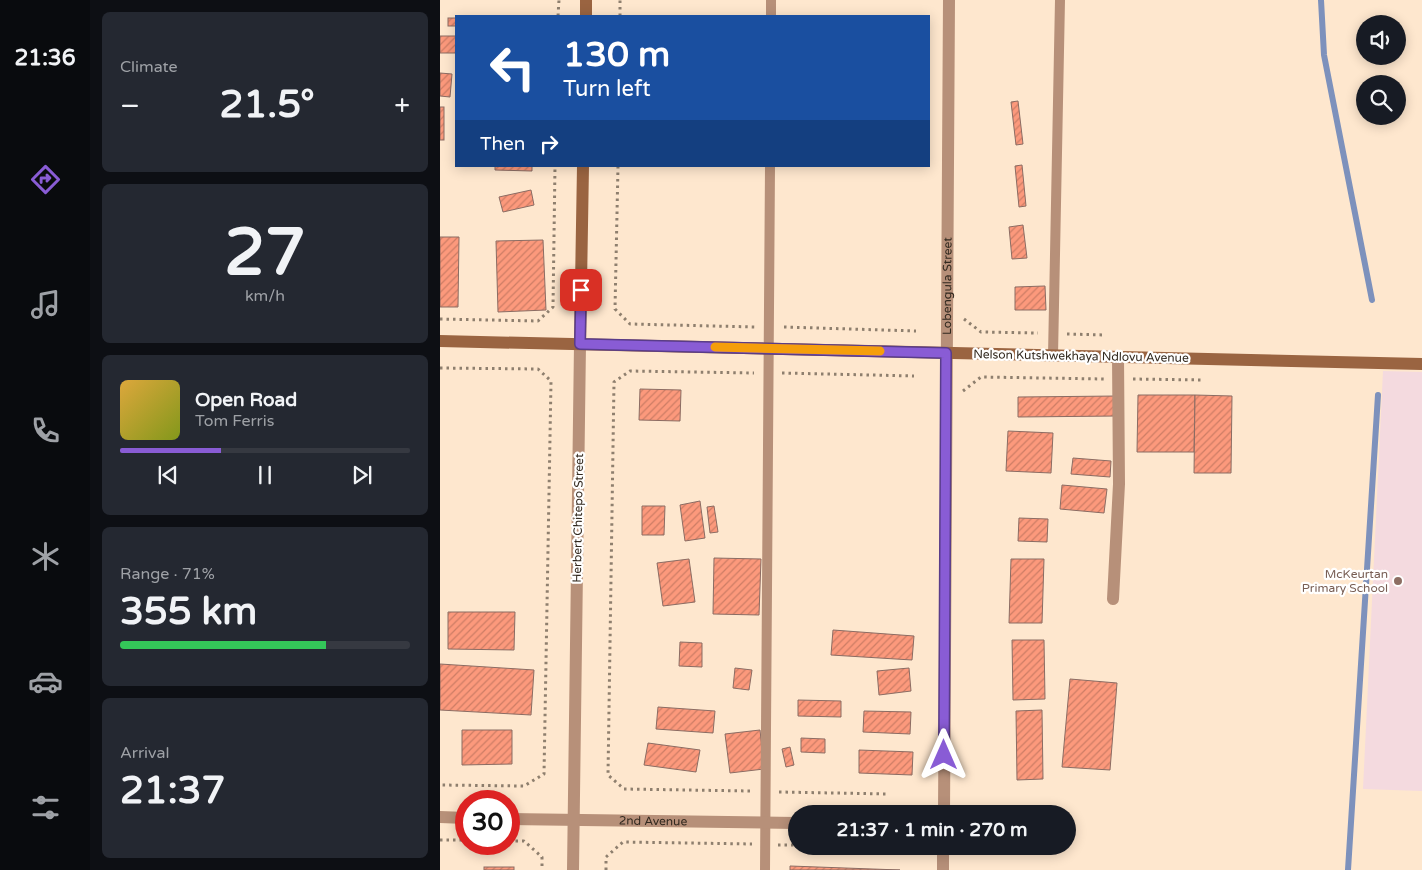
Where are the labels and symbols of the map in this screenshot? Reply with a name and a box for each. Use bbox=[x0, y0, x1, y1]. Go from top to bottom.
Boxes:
street label: Lobengula Street bbox=[940, 237, 955, 335]
pin bbox=[560, 269, 602, 311]
street label: Nelson Kutshwekhaya Ndlovu Avenue bbox=[973, 347, 1189, 365]
street label: Herbert Chitepo Street bbox=[570, 453, 586, 583]
place label: McKeurtan Primary School bbox=[1302, 567, 1388, 595]
marker: McKeurtan Primary School bbox=[1392, 575, 1404, 587]
position arrow bbox=[917, 728, 969, 780]
speed limit sign: 30 bbox=[455, 790, 520, 855]
street label: 2nd Avenue bbox=[619, 814, 688, 828]

